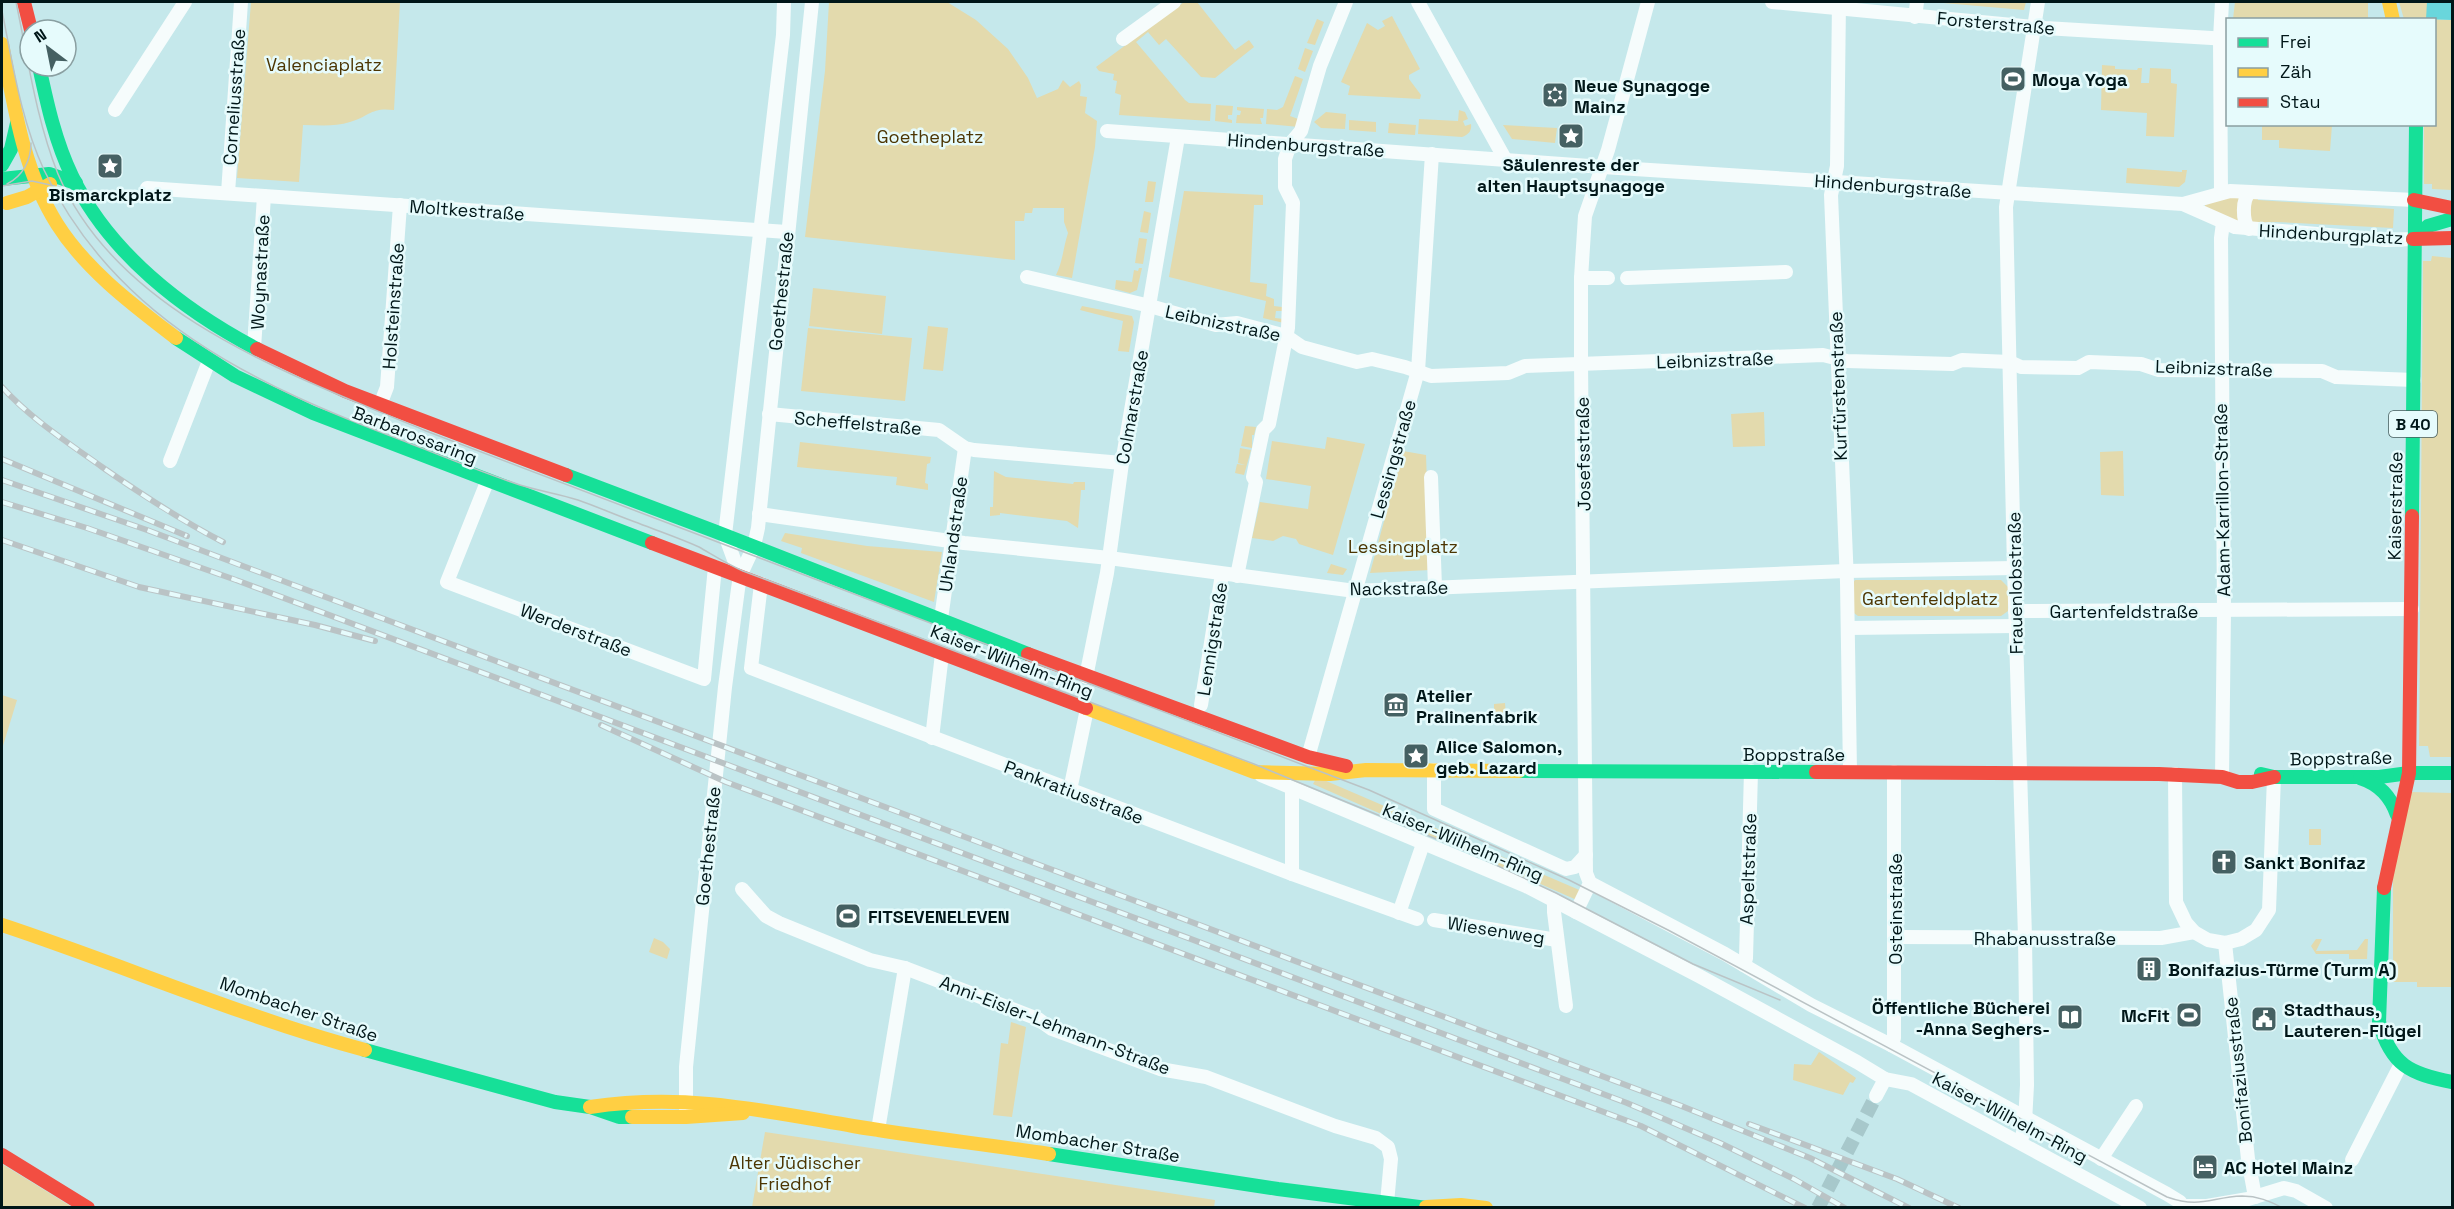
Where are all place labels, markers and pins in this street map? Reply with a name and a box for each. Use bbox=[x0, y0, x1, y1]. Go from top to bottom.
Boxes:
sports icon: Moya Yoga bbox=[1998, 64, 2028, 94]
place label: Moya Yoga bbox=[2032, 68, 2128, 91]
place label: Neue Synagoge Mainz bbox=[1574, 74, 1710, 118]
synagogue icon: Neue Synagoge Mainz bbox=[1540, 80, 1570, 110]
place icon: Säulenreste der alten Hauptsynagoge bbox=[1556, 121, 1586, 151]
place icon: Bismarckplatz bbox=[95, 151, 125, 181]
place label: Säulenreste der alten Hauptsynagoge bbox=[1477, 153, 1665, 197]
place label: Bismarckplatz bbox=[48, 183, 172, 206]
place label: Atelier Pralinenfabrik bbox=[1416, 684, 1538, 728]
museum icon: Atelier Pralinenfabrik bbox=[1381, 690, 1411, 720]
place label: Alice Salomon, geb. Lazard bbox=[1436, 735, 1562, 779]
place icon: Alice Salomon, geb. Lazard bbox=[1401, 741, 1431, 771]
church icon: Sankt Bonifaz bbox=[2209, 847, 2239, 877]
place label: Sankt Bonifaz bbox=[2244, 851, 2366, 874]
sports icon: FITSEVENELEVEN bbox=[833, 901, 863, 931]
place label: FITSEVENELEVEN bbox=[868, 905, 1010, 928]
building icon: Bonifazius-Türme (Turm A) bbox=[2134, 954, 2164, 984]
place label: Bonifazius-Türme (Turm A) bbox=[2168, 958, 2396, 981]
place label: Öffentliche Bücherei -Anna Seghers- bbox=[1872, 996, 2050, 1040]
place label: Stadthaus, Lauteren-Flügel bbox=[2284, 998, 2421, 1042]
sports icon: McFit bbox=[2174, 1000, 2204, 1030]
library icon: Öffentliche Bücherei -Anna Seghers- bbox=[2055, 1002, 2085, 1032]
place label: McFit bbox=[2121, 1004, 2170, 1027]
public building icon: Stadthaus, Lauteren-Flügel bbox=[2249, 1004, 2279, 1034]
hotel icon: AC Hotel Mainz bbox=[2190, 1152, 2220, 1182]
place label: AC Hotel Mainz bbox=[2224, 1156, 2353, 1179]

